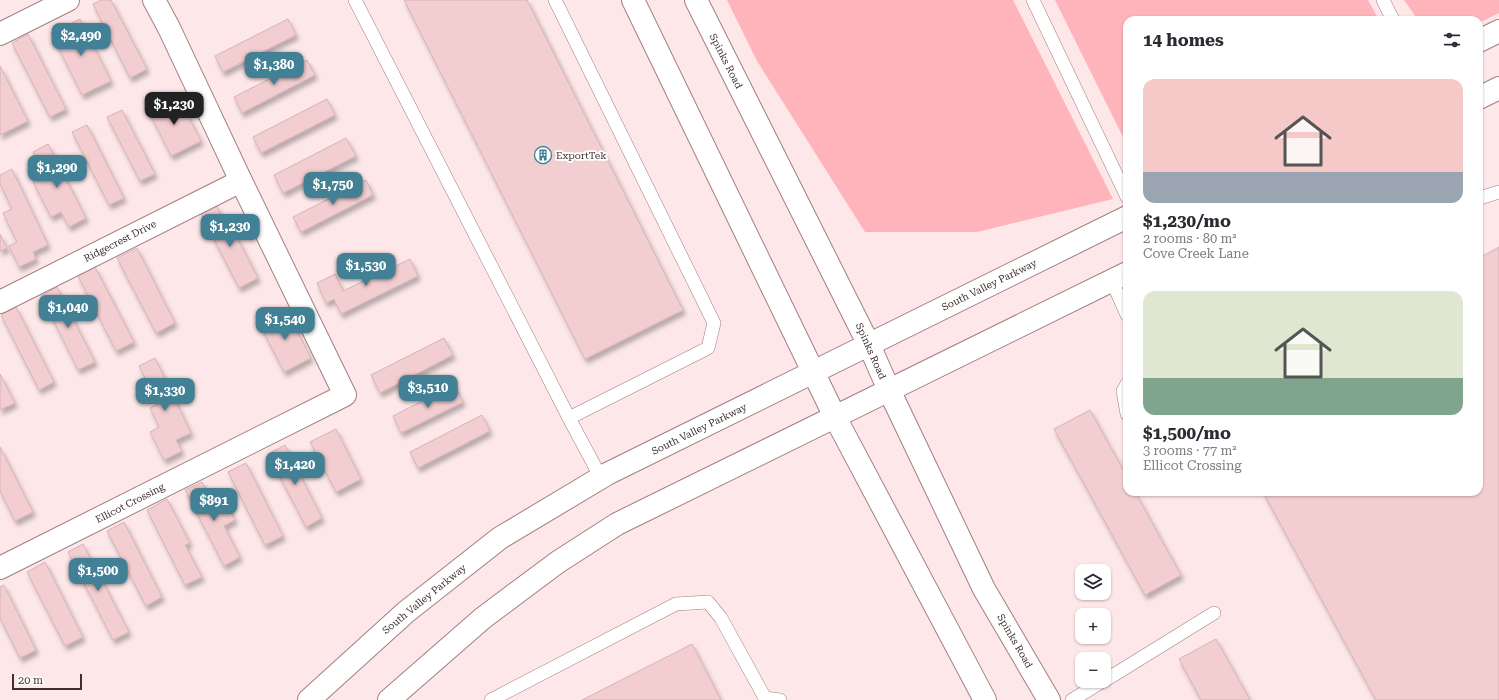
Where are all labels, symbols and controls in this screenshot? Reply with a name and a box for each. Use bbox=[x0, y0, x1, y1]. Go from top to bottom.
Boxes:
pin: $2,490 bbox=[48, 23, 114, 57]
text: $2,490 bbox=[61, 28, 101, 43]
icon: filters bbox=[1441, 29, 1463, 51]
text: 14 homes bbox=[1143, 30, 1224, 50]
street label: Spinks Road bbox=[707, 32, 745, 91]
pin: $1,380 bbox=[241, 52, 307, 86]
text: $1,380 bbox=[254, 57, 294, 72]
pin: $1,230 bbox=[141, 92, 207, 126]
text: $1,230 bbox=[154, 97, 194, 112]
icon: home bbox=[1267, 105, 1339, 177]
building icon: ExportTek bbox=[533, 145, 553, 165]
place label: ExportTek bbox=[556, 150, 607, 161]
pin: $1,290 bbox=[24, 155, 90, 189]
text: $1,290 bbox=[37, 160, 77, 175]
pin: $1,750 bbox=[300, 172, 366, 206]
text: $1,750 bbox=[313, 177, 353, 192]
text: $1,230/mo bbox=[1143, 211, 1231, 231]
pin: $1,230 bbox=[197, 214, 263, 248]
street label: Ridgecrest Drive bbox=[82, 218, 158, 264]
text: $1,230 bbox=[210, 219, 250, 234]
text: 2 rooms · 80 m² bbox=[1143, 231, 1237, 246]
text: Cove Creek Lane bbox=[1143, 246, 1249, 261]
pin: $1,530 bbox=[333, 253, 399, 287]
street label: South Valley Parkway bbox=[940, 257, 1038, 313]
text: $1,530 bbox=[346, 258, 386, 273]
pin: $1,040 bbox=[35, 295, 101, 329]
text: $1,040 bbox=[48, 300, 88, 315]
pin: $1,540 bbox=[252, 307, 318, 341]
text: $1,540 bbox=[265, 312, 305, 327]
icon: home bbox=[1267, 317, 1339, 389]
street label: Spinks Road bbox=[854, 321, 889, 381]
pin: $3,510 bbox=[395, 375, 461, 409]
pin: $1,330 bbox=[132, 378, 198, 412]
text: $3,510 bbox=[408, 380, 448, 395]
text: $1,330 bbox=[145, 383, 185, 398]
street label: South Valley Parkway bbox=[650, 401, 748, 457]
text: $1,500/mo bbox=[1143, 423, 1231, 443]
text: 3 rooms · 77 m² bbox=[1143, 443, 1237, 458]
pin: $1,420 bbox=[262, 452, 328, 486]
text: $1,420 bbox=[275, 457, 315, 472]
text: Ellicot Crossing bbox=[1143, 458, 1242, 473]
street label: Ellicot Crossing bbox=[94, 481, 167, 525]
pin: $891 bbox=[190, 488, 238, 522]
text: $891 bbox=[199, 493, 229, 508]
pin: $1,500 bbox=[65, 558, 131, 592]
street label: South Valley Parkway bbox=[380, 562, 468, 636]
text: $1,500 bbox=[78, 563, 118, 578]
map controls bbox=[1075, 564, 1111, 688]
button: layers bbox=[1075, 564, 1111, 600]
button: + bbox=[1075, 608, 1111, 644]
street label: Spinks Road bbox=[995, 612, 1035, 670]
button: − bbox=[1075, 652, 1111, 688]
scale bar bbox=[12, 672, 82, 691]
text: 20 m bbox=[18, 674, 43, 687]

